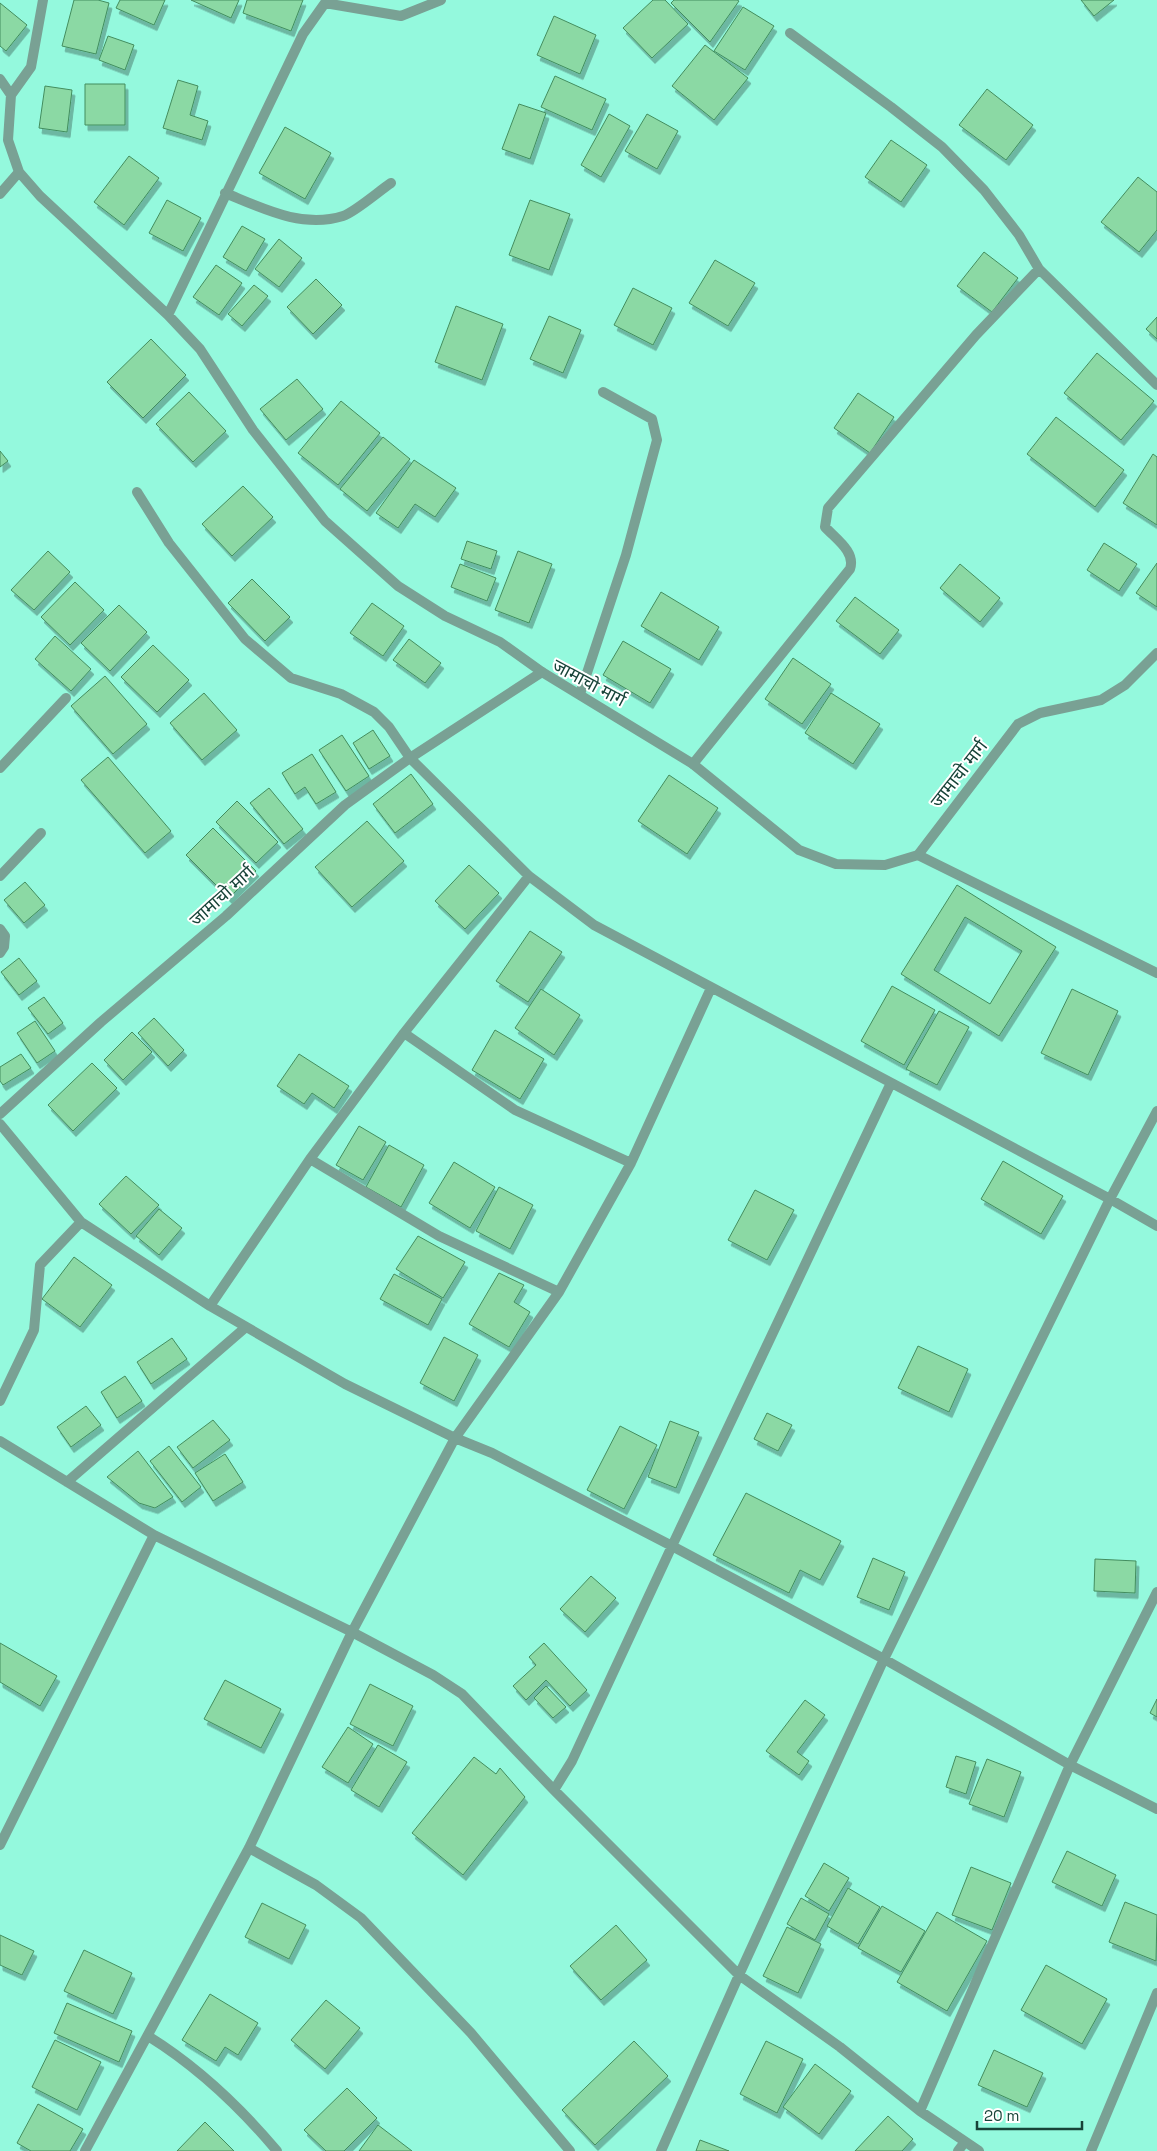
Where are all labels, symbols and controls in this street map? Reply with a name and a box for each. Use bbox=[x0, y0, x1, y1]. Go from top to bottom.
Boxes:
street label: जामाचो मार्ग bbox=[549, 654, 631, 712]
street label: जामाचो मार्ग bbox=[925, 734, 993, 812]
street label: जामाचो मार्ग bbox=[184, 860, 260, 931]
scale bar bbox=[977, 2098, 1082, 2130]
text: 20 m bbox=[984, 2106, 1019, 2125]

